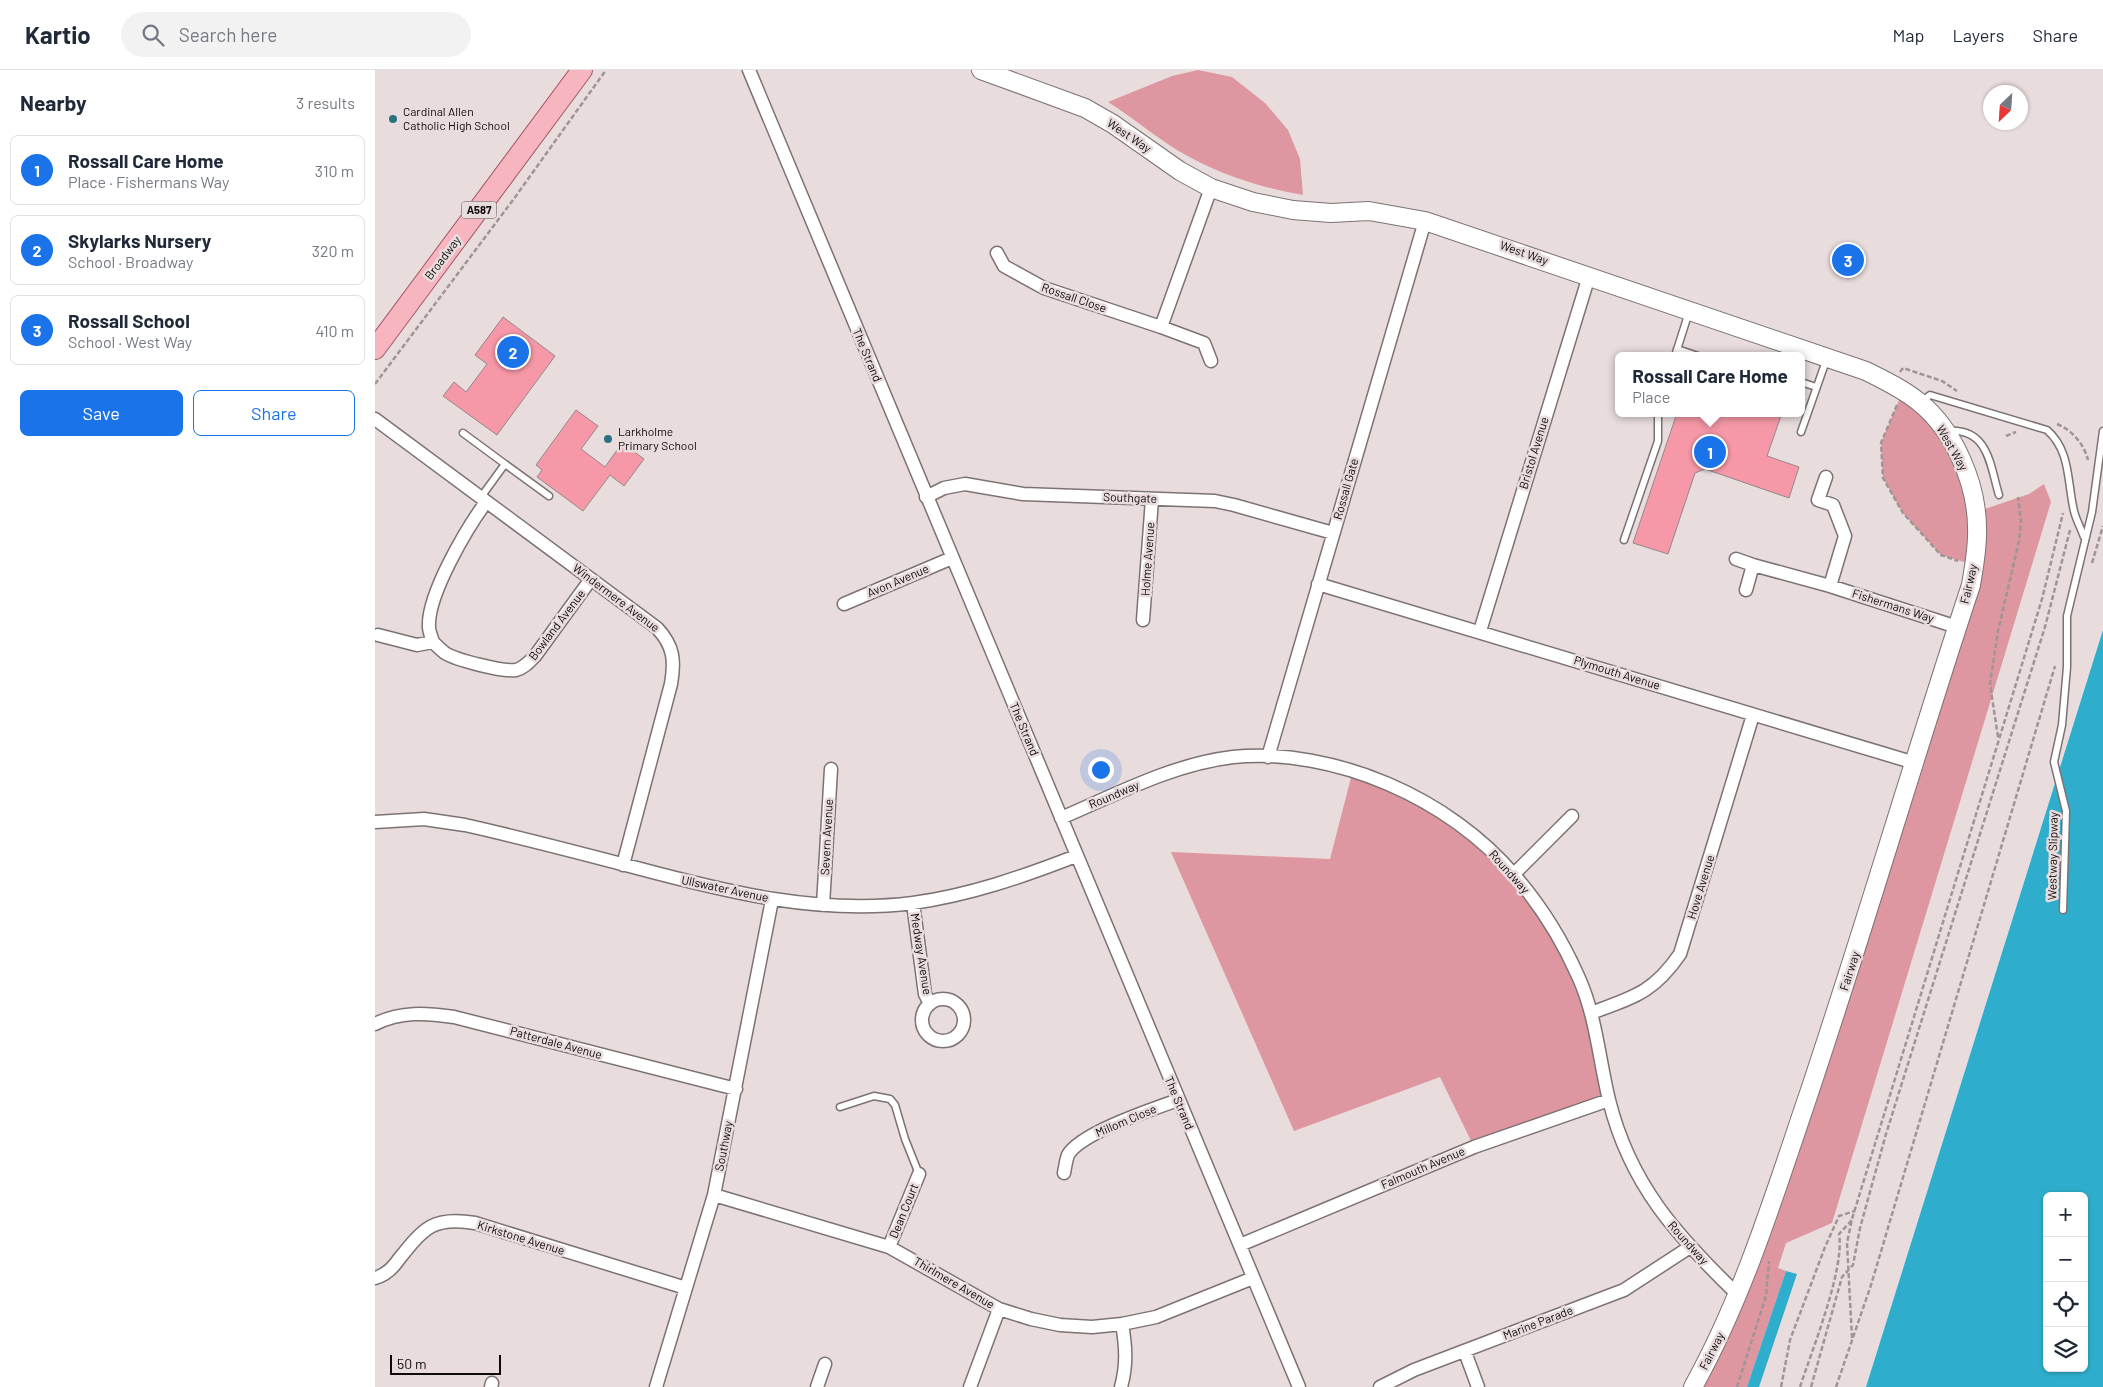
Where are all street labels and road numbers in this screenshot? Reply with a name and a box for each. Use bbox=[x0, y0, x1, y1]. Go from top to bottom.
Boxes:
street label: West Way bbox=[1105, 115, 1155, 155]
road number: A587 bbox=[461, 202, 497, 218]
street label: Broadway bbox=[421, 232, 463, 282]
street label: West Way bbox=[1498, 237, 1551, 267]
street label: Rossall Close bbox=[1040, 279, 1109, 315]
street label: The Strand bbox=[850, 326, 885, 383]
street label: Bristol Avenue bbox=[1515, 415, 1551, 490]
street label: West Way bbox=[1934, 422, 1972, 473]
street label: Rossall Gate bbox=[1330, 456, 1360, 521]
street label: Southgate bbox=[1103, 489, 1157, 505]
street label: Holme Avenue bbox=[1137, 522, 1157, 596]
street label: Windermere Avenue bbox=[571, 560, 663, 634]
street label: Avon Avenue bbox=[864, 561, 931, 599]
street label: Fairway bbox=[1957, 562, 1979, 605]
street label: Fishermans Way bbox=[1851, 585, 1936, 625]
street label: Bowland Avenue bbox=[525, 586, 587, 662]
street label: Plymouth Avenue bbox=[1572, 652, 1662, 692]
street label: The Strand bbox=[1007, 700, 1042, 757]
street label: Roundway bbox=[1086, 777, 1141, 811]
street label: Severn Avenue bbox=[817, 798, 835, 876]
street label: Westway Slipway bbox=[2044, 811, 2060, 900]
street label: Roundway bbox=[1487, 847, 1533, 896]
street label: Hove Avenue bbox=[1684, 853, 1716, 921]
street label: Ullswater Avenue bbox=[680, 872, 770, 904]
street label: Medway Avenue bbox=[909, 912, 935, 996]
street label: Fairway bbox=[1836, 949, 1862, 992]
street label: Patterdale Avenue bbox=[509, 1023, 604, 1061]
street label: The Strand bbox=[1162, 1074, 1197, 1131]
street label: Millom Close bbox=[1093, 1101, 1158, 1139]
street label: Southway bbox=[711, 1119, 735, 1172]
street label: Falmouth Avenue bbox=[1379, 1143, 1467, 1191]
street label: Dean Court bbox=[886, 1181, 920, 1240]
street label: Kirkstone Avenue bbox=[476, 1217, 567, 1257]
street label: Roundway bbox=[1666, 1218, 1712, 1267]
street label: Thirlmere Avenue bbox=[912, 1253, 997, 1311]
street label: Marine Parade bbox=[1501, 1302, 1575, 1342]
street label: Fairway bbox=[1696, 1329, 1727, 1372]

